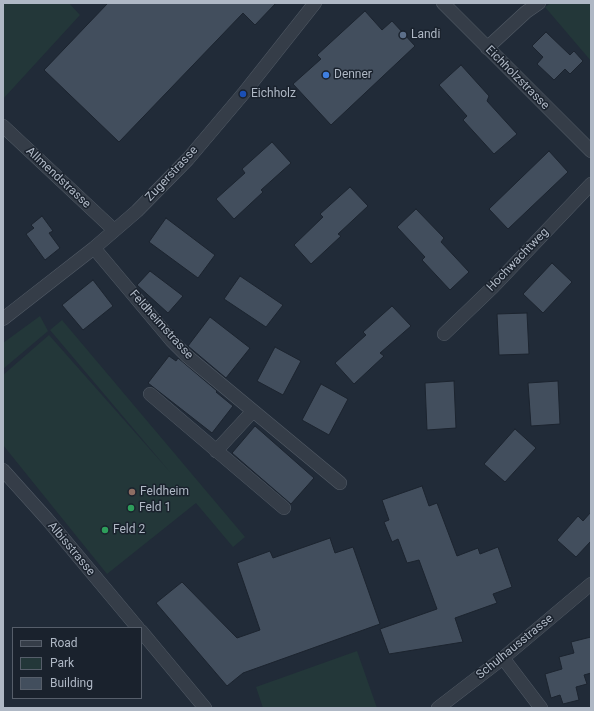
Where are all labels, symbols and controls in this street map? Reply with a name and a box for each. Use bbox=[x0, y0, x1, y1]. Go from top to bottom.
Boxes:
place label: Landi bbox=[411, 28, 440, 42]
marker: Landi bbox=[398, 30, 408, 40]
street label: Eichholzstrasse bbox=[482, 43, 552, 113]
place label: Denner bbox=[334, 68, 372, 82]
marker: Denner bbox=[321, 70, 331, 80]
place label: Eichholz bbox=[251, 87, 296, 101]
marker: Eichholz bbox=[238, 89, 248, 99]
street label: Zugerstrasse bbox=[143, 143, 201, 205]
street label: Allmendstrasse bbox=[23, 144, 93, 212]
street label: Hochwachtweg bbox=[484, 225, 552, 295]
street label: Feldheimstrasse bbox=[126, 287, 196, 363]
place label: Feldheim bbox=[140, 485, 189, 499]
marker: Feldheim bbox=[127, 487, 137, 497]
place label: Feld 1 bbox=[139, 501, 171, 515]
marker: Feld 1 bbox=[126, 503, 136, 513]
street label: Albisstrasse bbox=[44, 519, 98, 579]
place label: Feld 2 bbox=[113, 523, 145, 537]
marker: Feld 2 bbox=[100, 525, 110, 535]
street label: Schulhausstrasse bbox=[474, 612, 556, 682]
legend bbox=[12, 627, 142, 699]
text: Road bbox=[50, 636, 78, 650]
text: Park bbox=[50, 656, 74, 670]
text: Building bbox=[50, 676, 93, 690]

